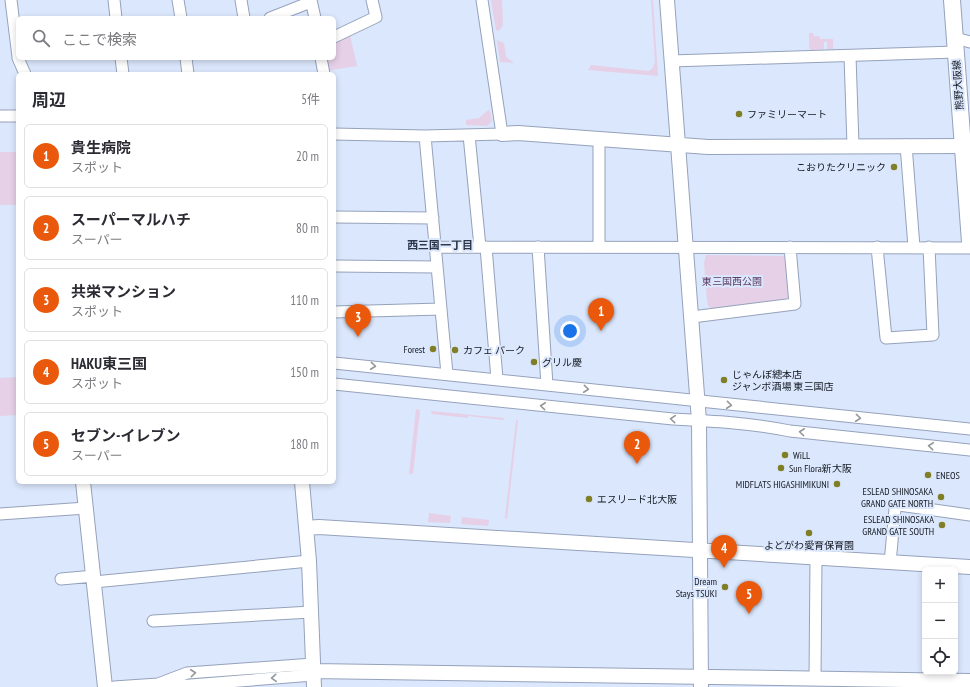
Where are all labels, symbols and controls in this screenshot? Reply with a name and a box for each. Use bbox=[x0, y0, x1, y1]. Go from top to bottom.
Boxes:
search box bbox=[16, 16, 336, 60]
icon: search bbox=[30, 27, 52, 49]
text: ここで検索 bbox=[62, 30, 137, 49]
street label: 熊野大阪線 bbox=[950, 60, 966, 110]
text: 周辺 bbox=[32, 89, 66, 111]
text: 5件 bbox=[301, 91, 320, 108]
place label: ファミリーマート bbox=[747, 108, 827, 121]
marker: ファミリーマート bbox=[734, 109, 744, 119]
text: 貴生病院 bbox=[71, 138, 131, 157]
text: 1 bbox=[43, 148, 49, 165]
text: 20 m bbox=[296, 148, 319, 165]
text: スポット bbox=[71, 159, 123, 176]
place label: こおりたクリニック bbox=[796, 161, 886, 174]
marker: こおりたクリニック bbox=[889, 162, 899, 172]
text: スーパーマルハチ bbox=[71, 210, 191, 229]
text: 2 bbox=[43, 220, 49, 237]
text: 80 m bbox=[296, 220, 319, 237]
text: スーパー bbox=[71, 231, 123, 248]
district label: 西三国一丁目 bbox=[407, 238, 473, 252]
park label: 東三国西公園 bbox=[702, 275, 762, 288]
text: 共栄マンション bbox=[71, 282, 176, 301]
text: 3 bbox=[43, 292, 49, 309]
text: 110 m bbox=[290, 292, 319, 309]
pin: 1 bbox=[588, 298, 614, 331]
text: スポット bbox=[71, 303, 123, 320]
pin: 3 bbox=[345, 304, 371, 337]
your location bbox=[560, 321, 580, 341]
place label: Forest bbox=[404, 343, 425, 356]
marker: Forest bbox=[428, 344, 438, 354]
place label: カフェ パーク bbox=[463, 344, 525, 357]
marker: カフェ パーク bbox=[450, 345, 460, 355]
text: HAKU東三国 bbox=[71, 354, 147, 373]
place label: グリル慶 bbox=[542, 356, 582, 369]
marker: グリル慶 bbox=[529, 357, 539, 367]
one-way arrow bbox=[370, 362, 376, 371]
text: 4 bbox=[43, 364, 49, 381]
text: 150 m bbox=[290, 364, 319, 381]
place label: じゃんぼ總本店 ジャンボ酒場 東三国店 bbox=[732, 368, 834, 393]
text: スポット bbox=[71, 375, 123, 392]
marker: じゃんぼ總本店 ジャンボ酒場 東三国店 bbox=[719, 375, 729, 385]
one-way arrow bbox=[583, 384, 589, 393]
one-way arrow bbox=[726, 400, 732, 409]
one-way arrow bbox=[540, 401, 547, 410]
one-way arrow bbox=[670, 414, 676, 423]
one-way arrow bbox=[855, 414, 861, 423]
text: セブン-イレブン bbox=[71, 426, 180, 445]
one-way arrow bbox=[799, 428, 805, 437]
pin: 2 bbox=[624, 431, 650, 464]
text: 5 bbox=[43, 436, 49, 453]
text: 180 m bbox=[290, 436, 319, 453]
one-way arrow bbox=[928, 442, 934, 451]
text: スーパー bbox=[71, 447, 123, 464]
place label: WiLL bbox=[793, 449, 811, 462]
marker: WiLL bbox=[780, 450, 790, 460]
place label: Sun Flora新大阪 bbox=[789, 462, 852, 475]
marker: Sun Flora新大阪 bbox=[776, 463, 786, 473]
place label: ENEOS bbox=[936, 469, 960, 482]
marker: ENEOS bbox=[923, 470, 933, 480]
place label: MIDFLATS HIGASHIMIKUNI bbox=[736, 478, 829, 491]
marker: MIDFLATS HIGASHIMIKUNI bbox=[832, 479, 842, 489]
place label: ESLEAD SHINOSAKA GRAND GATE NORTH bbox=[861, 485, 933, 510]
marker: ESLEAD SHINOSAKA GRAND GATE NORTH bbox=[936, 492, 946, 502]
place label: エスリード北大阪 bbox=[597, 493, 677, 506]
marker: エスリード北大阪 bbox=[584, 494, 594, 504]
place label: ESLEAD SHINOSAKA GRAND GATE SOUTH bbox=[862, 513, 934, 538]
marker: ESLEAD SHINOSAKA GRAND GATE SOUTH bbox=[937, 520, 947, 530]
marker: よどがわ愛育保育園 bbox=[804, 528, 814, 538]
pin: 4 bbox=[711, 535, 737, 568]
place label: よどがわ愛育保育園 bbox=[764, 539, 854, 552]
map controls bbox=[922, 567, 958, 675]
button: + bbox=[922, 567, 958, 603]
place label: Dream Stays TSUKI bbox=[676, 575, 717, 600]
pin: 5 bbox=[736, 581, 762, 614]
marker: Dream Stays TSUKI bbox=[720, 582, 730, 592]
button: − bbox=[922, 603, 958, 639]
button: locate bbox=[922, 639, 958, 675]
one-way arrow bbox=[190, 668, 196, 677]
one-way arrow bbox=[271, 673, 277, 682]

